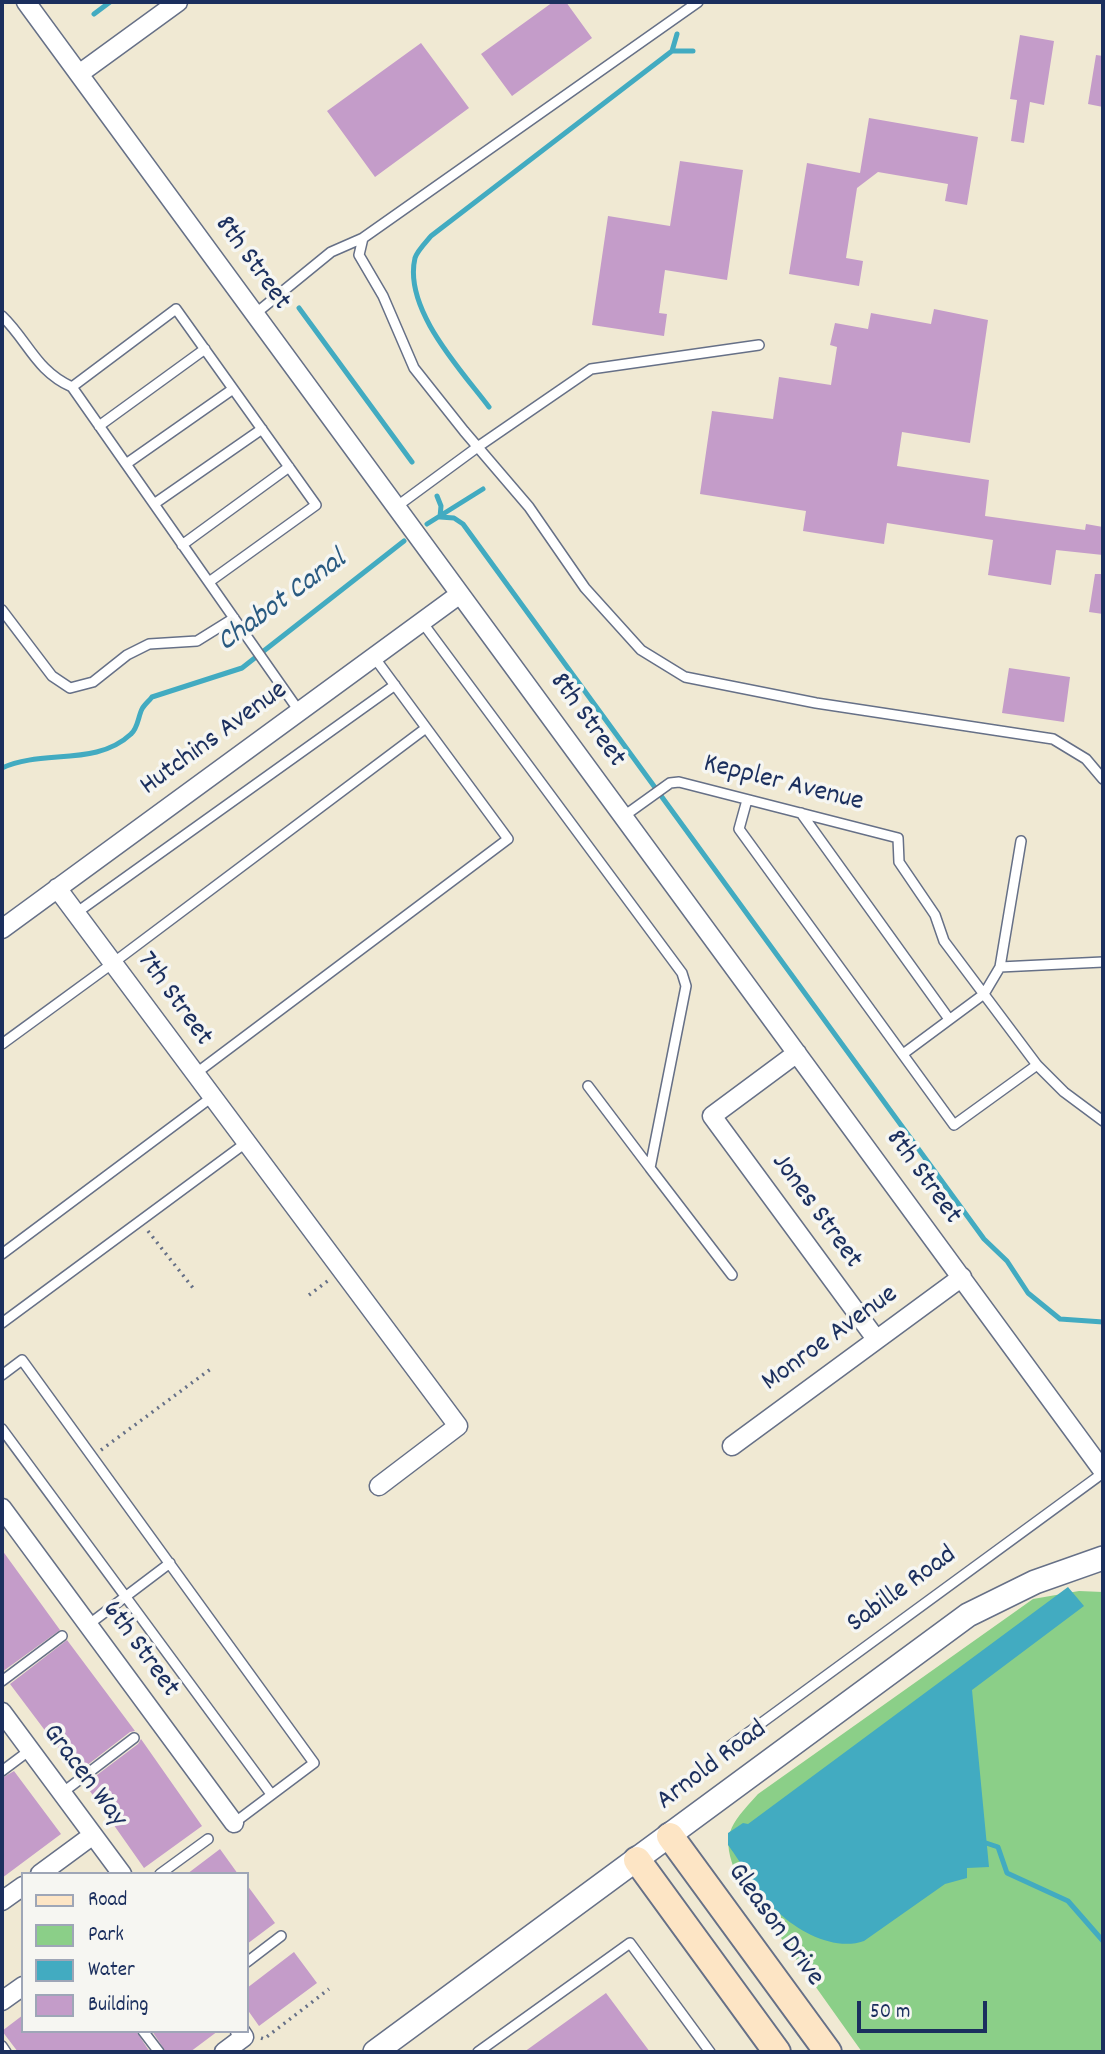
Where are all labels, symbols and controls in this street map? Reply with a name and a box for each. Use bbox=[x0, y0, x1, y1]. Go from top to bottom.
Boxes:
street label: 8th Street bbox=[205, 210, 297, 318]
water label: Chabot Canal bbox=[211, 544, 355, 662]
street label: 8th Street bbox=[540, 667, 632, 775]
street label: Hutchins Avenue bbox=[135, 675, 295, 805]
street label: Keppler Avenue bbox=[700, 749, 866, 821]
street label: 7th Street bbox=[128, 946, 218, 1054]
street label: 8th Street bbox=[876, 1124, 968, 1232]
street label: Jones Street bbox=[762, 1148, 868, 1276]
street label: Monroe Avenue bbox=[756, 1279, 906, 1401]
street label: Sabille Road bbox=[842, 1540, 964, 1642]
street label: 6th Street bbox=[93, 1595, 185, 1705]
street label: Arnold Road bbox=[651, 1715, 775, 1819]
street label: Gracen Way bbox=[33, 1719, 133, 1835]
street label: Gleason Drive bbox=[718, 1858, 830, 1994]
legend bbox=[21, 1872, 248, 2033]
text: Road bbox=[88, 1886, 127, 1916]
text: Park bbox=[88, 1921, 124, 1951]
text: Water bbox=[88, 1956, 135, 1986]
scale bar bbox=[860, 1988, 990, 2032]
text: Building bbox=[88, 1991, 148, 2021]
text: 50 m bbox=[870, 1998, 910, 2028]

